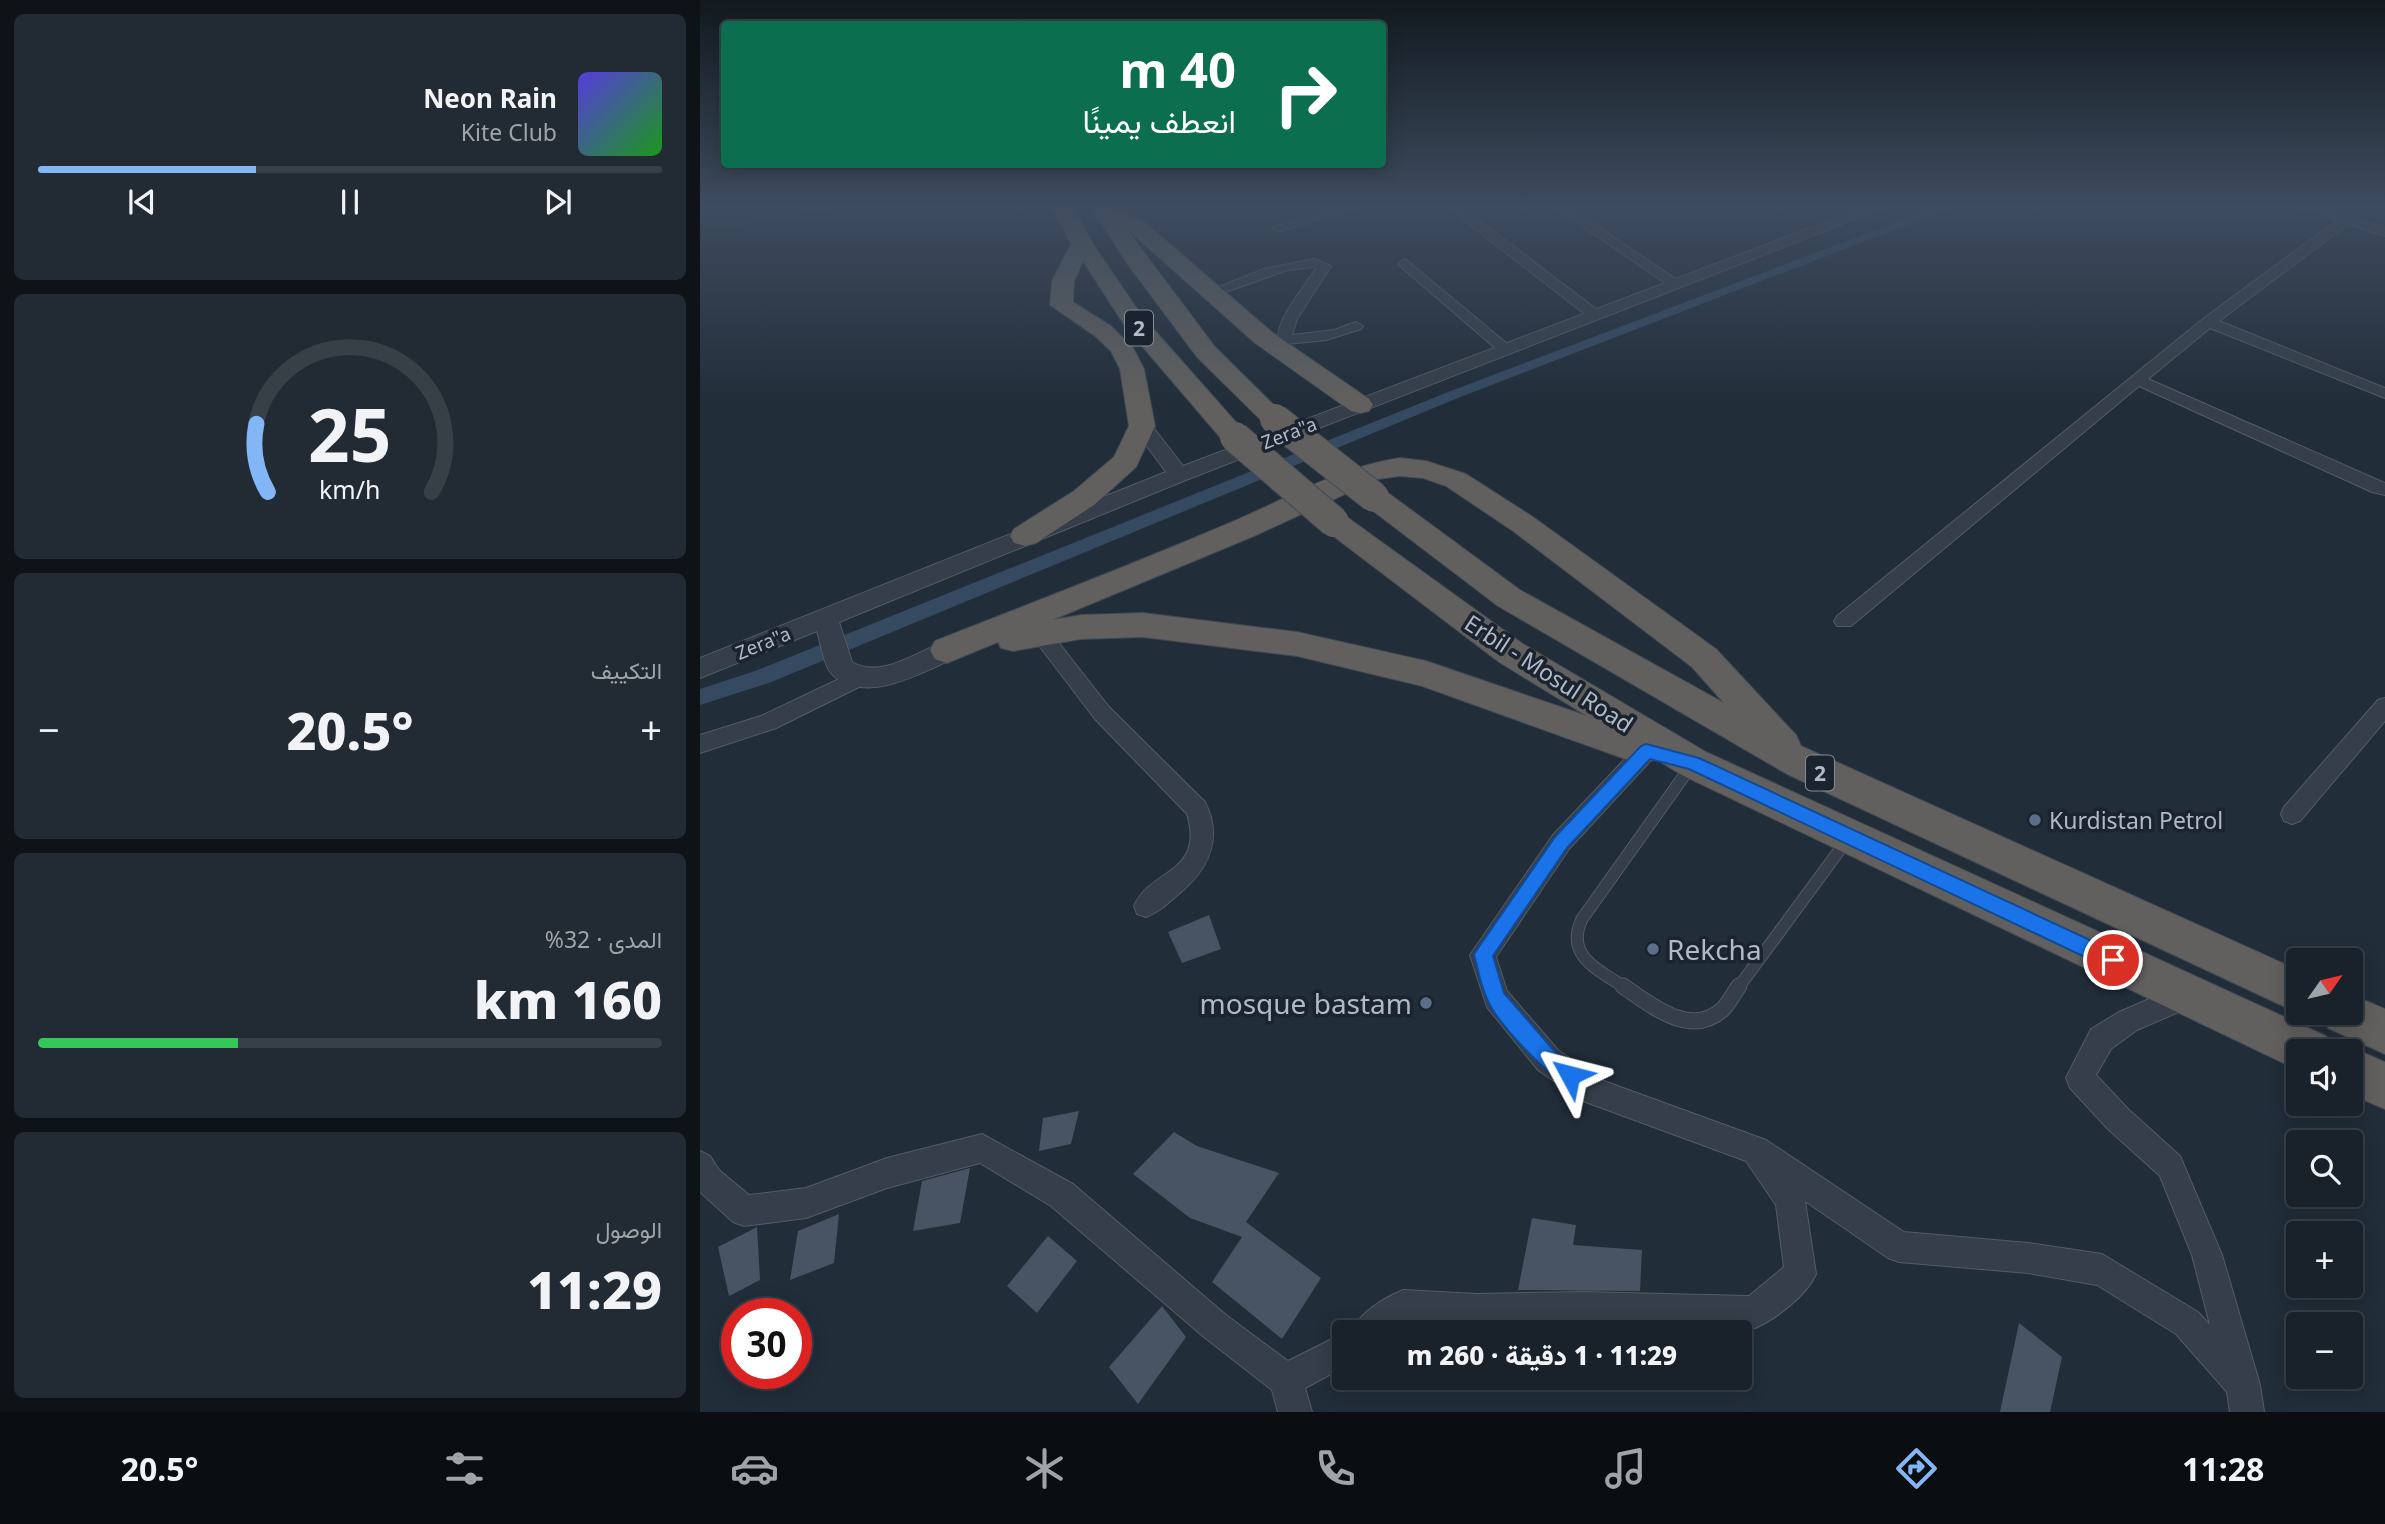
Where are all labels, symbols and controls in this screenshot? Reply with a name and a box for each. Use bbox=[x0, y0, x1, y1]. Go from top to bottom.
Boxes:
text: 40 m bbox=[1119, 36, 1236, 102]
icon: right bbox=[1260, 49, 1351, 140]
text: Neon Rain bbox=[423, 80, 557, 116]
text: انعطف يمينًا bbox=[1082, 99, 1236, 142]
text: Kite Club bbox=[461, 116, 557, 148]
icon: previous bbox=[123, 183, 161, 221]
icon: pause bbox=[331, 183, 369, 221]
icon: next bbox=[539, 183, 577, 221]
road number: 2 bbox=[1125, 310, 1153, 346]
text: 25 bbox=[308, 385, 392, 484]
street label: Zera"a bbox=[1258, 411, 1320, 455]
text: km/h bbox=[319, 472, 381, 506]
street label: Erbil - Mosul Road bbox=[1459, 607, 1639, 739]
street label: Zera"a bbox=[732, 620, 794, 666]
text: التكييف bbox=[591, 654, 662, 686]
text: 20.5° bbox=[287, 694, 413, 765]
text: − bbox=[38, 703, 60, 755]
text: + bbox=[640, 703, 662, 755]
road number: 2 bbox=[1806, 756, 1834, 790]
place label: Kurdistan Petrol bbox=[2049, 804, 2223, 836]
marker: Kurdistan Petrol bbox=[2027, 812, 2043, 828]
text: المدى · 32% bbox=[545, 923, 662, 955]
place label: Rekcha bbox=[1667, 930, 1762, 968]
pin bbox=[2083, 930, 2143, 990]
marker: Rekcha bbox=[1645, 941, 1661, 957]
icon: arrive bbox=[2094, 941, 2132, 979]
north arrow bbox=[2286, 948, 2362, 1026]
map controls bbox=[2286, 948, 2363, 1389]
text: 160 km bbox=[474, 963, 662, 1034]
place label: mosque bastam bbox=[1200, 984, 1412, 1022]
marker: mosque bastam bbox=[1418, 995, 1434, 1011]
position arrow bbox=[1533, 1038, 1607, 1112]
button: sound bbox=[2286, 1039, 2363, 1116]
button: search bbox=[2286, 1130, 2363, 1207]
text: الوصول bbox=[596, 1213, 662, 1245]
button: + bbox=[2286, 1221, 2363, 1298]
text: 11:29 bbox=[527, 1253, 662, 1324]
speed limit sign: 30 bbox=[721, 1298, 812, 1389]
button: − bbox=[2286, 1312, 2363, 1389]
text: 11:29 · 1 دقيقة · 260 m bbox=[1407, 1337, 1677, 1373]
icon: filters bbox=[440, 1444, 489, 1493]
icon: car bbox=[730, 1444, 779, 1493]
icon: climate bbox=[1020, 1444, 1069, 1493]
icon: phone bbox=[1311, 1444, 1360, 1493]
icon: music bbox=[1601, 1444, 1650, 1493]
icon: directions bbox=[1892, 1444, 1941, 1493]
text: 20.5° bbox=[121, 1447, 198, 1490]
text: 11:28 bbox=[2182, 1447, 2264, 1490]

